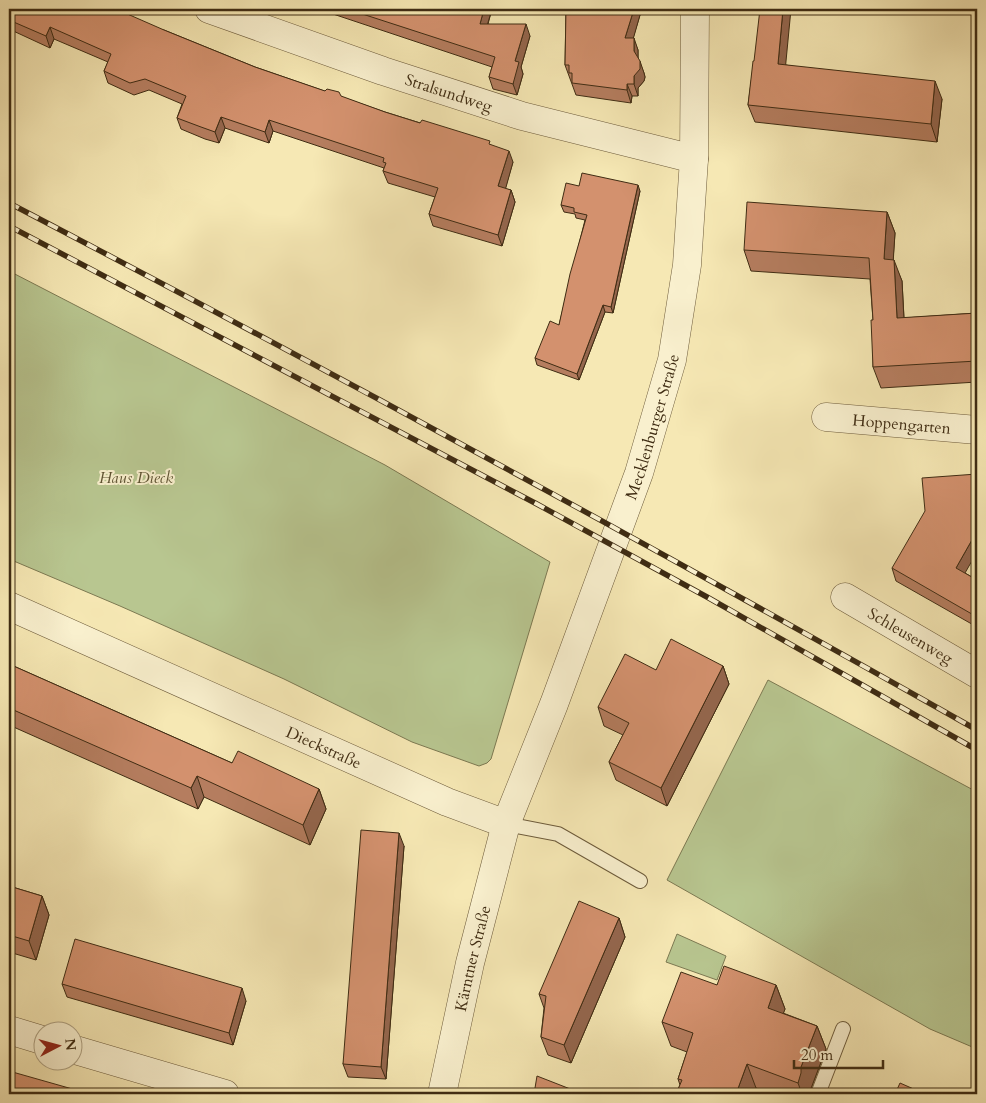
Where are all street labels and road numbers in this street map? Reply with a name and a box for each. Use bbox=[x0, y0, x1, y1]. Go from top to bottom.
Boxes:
street label: Stralsundweg bbox=[402, 69, 495, 118]
street label: Mecklenburger Straße bbox=[620, 353, 685, 503]
street label: Hoppengarten bbox=[852, 409, 952, 440]
street label: Schleusenweg bbox=[864, 603, 957, 670]
street label: Dieckstraße bbox=[282, 721, 365, 774]
street label: Kärntner Straße bbox=[450, 903, 496, 1013]

